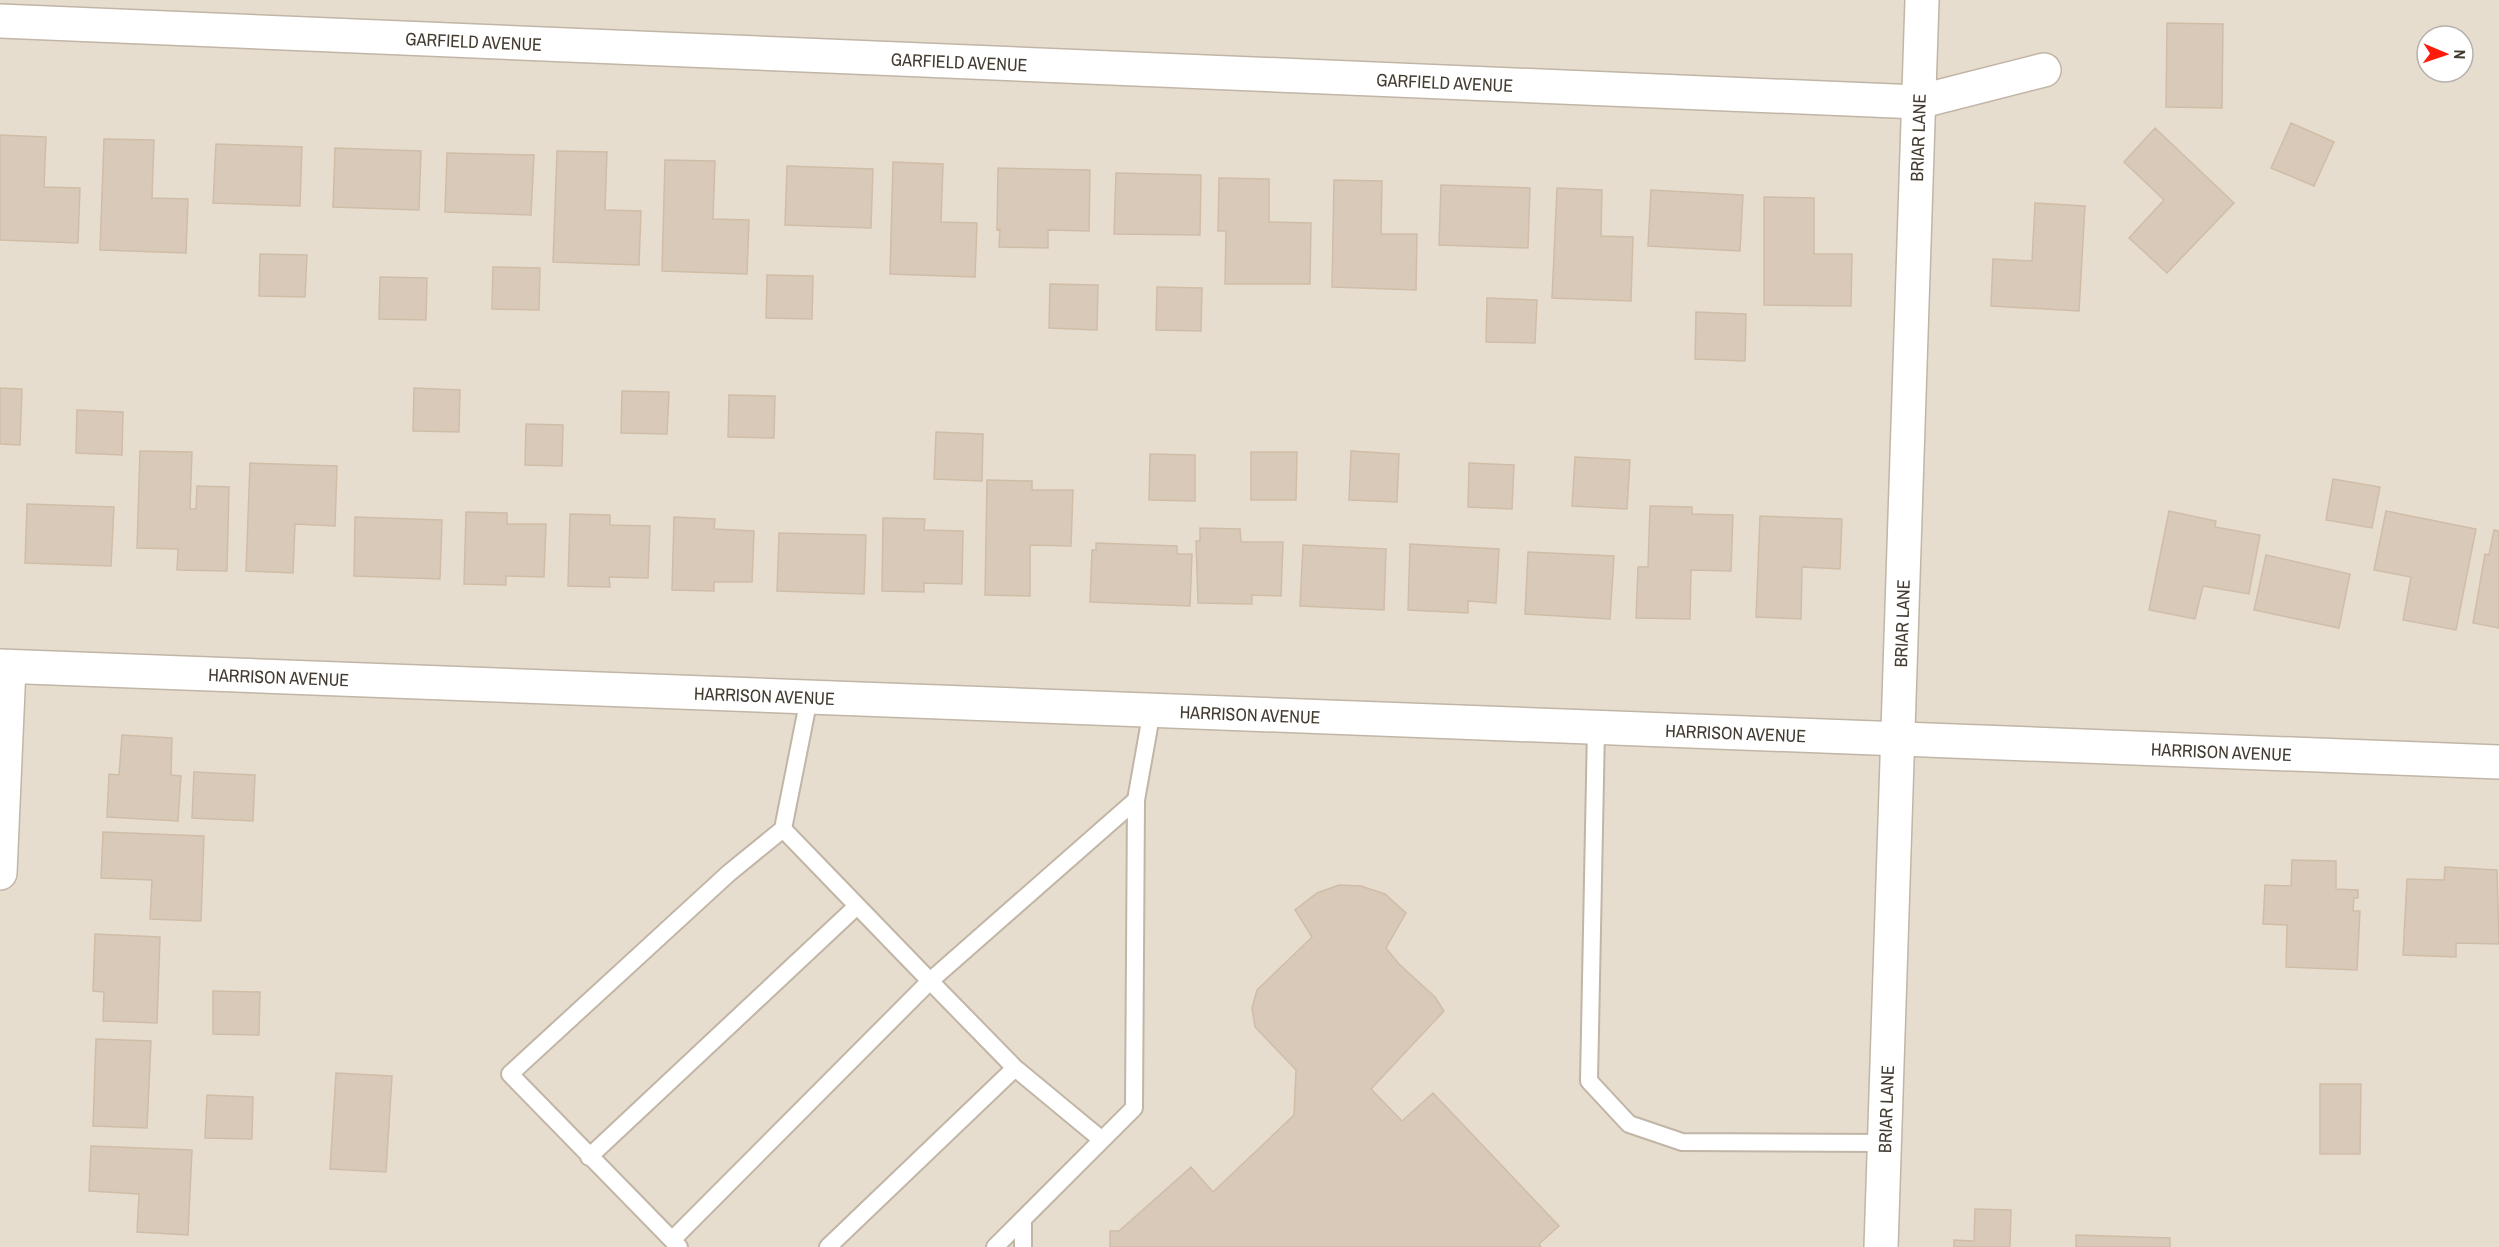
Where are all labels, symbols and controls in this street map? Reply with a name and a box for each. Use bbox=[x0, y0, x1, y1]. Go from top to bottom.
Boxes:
north arrow bbox=[2415, 24, 2475, 84]
street label: GARFIELD AVENUE bbox=[405, 26, 542, 56]
street label: GARFIELD AVENUE bbox=[890, 46, 1028, 77]
text: N bbox=[2449, 49, 2471, 60]
street label: GARFIELD AVENUE bbox=[1376, 67, 1514, 97]
street label: BRIAR LANE bbox=[1904, 93, 1931, 182]
street label: BRIAR LANE bbox=[1888, 579, 1915, 668]
street label: HARRISON AVENUE bbox=[208, 662, 350, 692]
street label: HARRISON AVENUE bbox=[694, 680, 835, 711]
street label: HARRISON AVENUE bbox=[1179, 699, 1321, 729]
street label: HARRISON AVENUE bbox=[1665, 717, 1807, 748]
street label: HARRISON AVENUE bbox=[2150, 736, 2292, 767]
street label: BRIAR LANE bbox=[1872, 1065, 1899, 1153]

